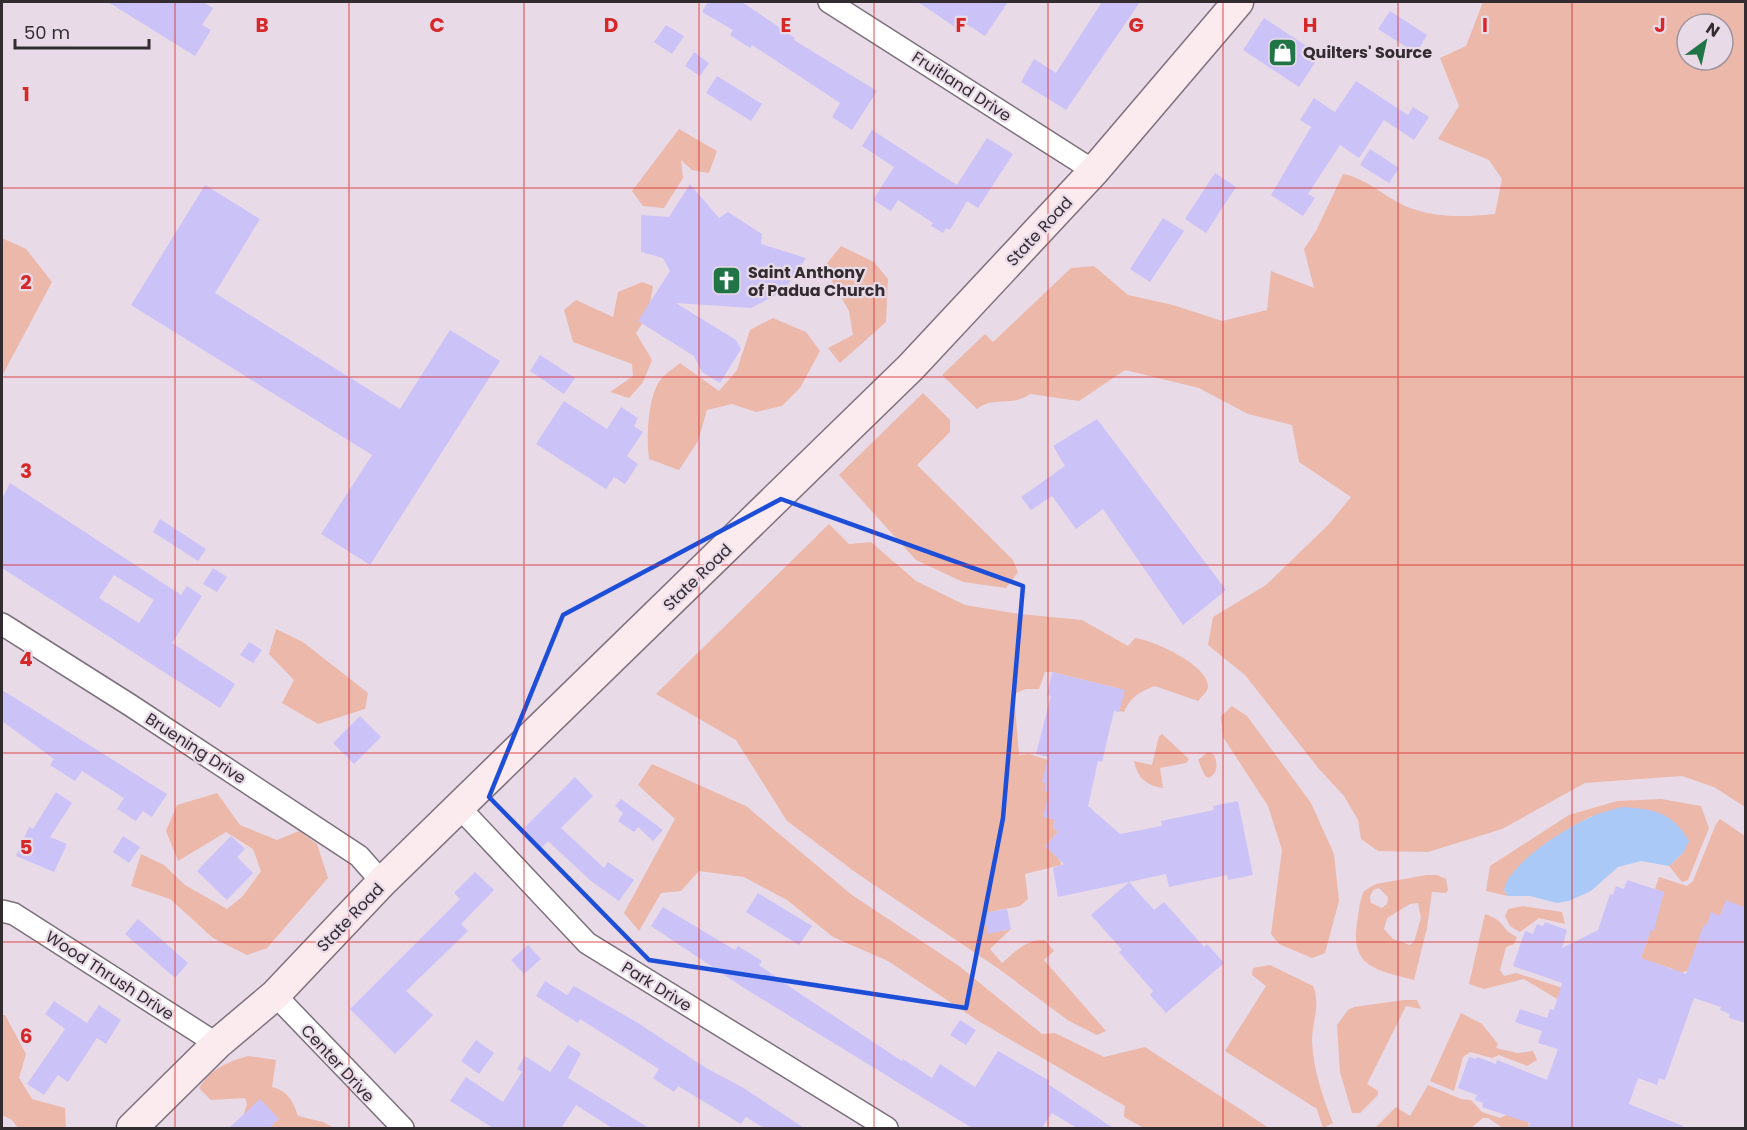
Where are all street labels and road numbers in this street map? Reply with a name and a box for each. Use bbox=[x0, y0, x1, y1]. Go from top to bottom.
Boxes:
street label: Fruitland Drive bbox=[908, 46, 1016, 127]
street label: State Road bbox=[1001, 191, 1078, 271]
street label: State Road bbox=[658, 539, 737, 616]
street label: Bruening Drive bbox=[141, 707, 251, 790]
street label: State Road bbox=[312, 878, 389, 957]
street label: Wood Thrush Drive bbox=[41, 925, 179, 1026]
street label: Park Drive bbox=[617, 956, 696, 1017]
street label: Center Drive bbox=[296, 1019, 380, 1107]

